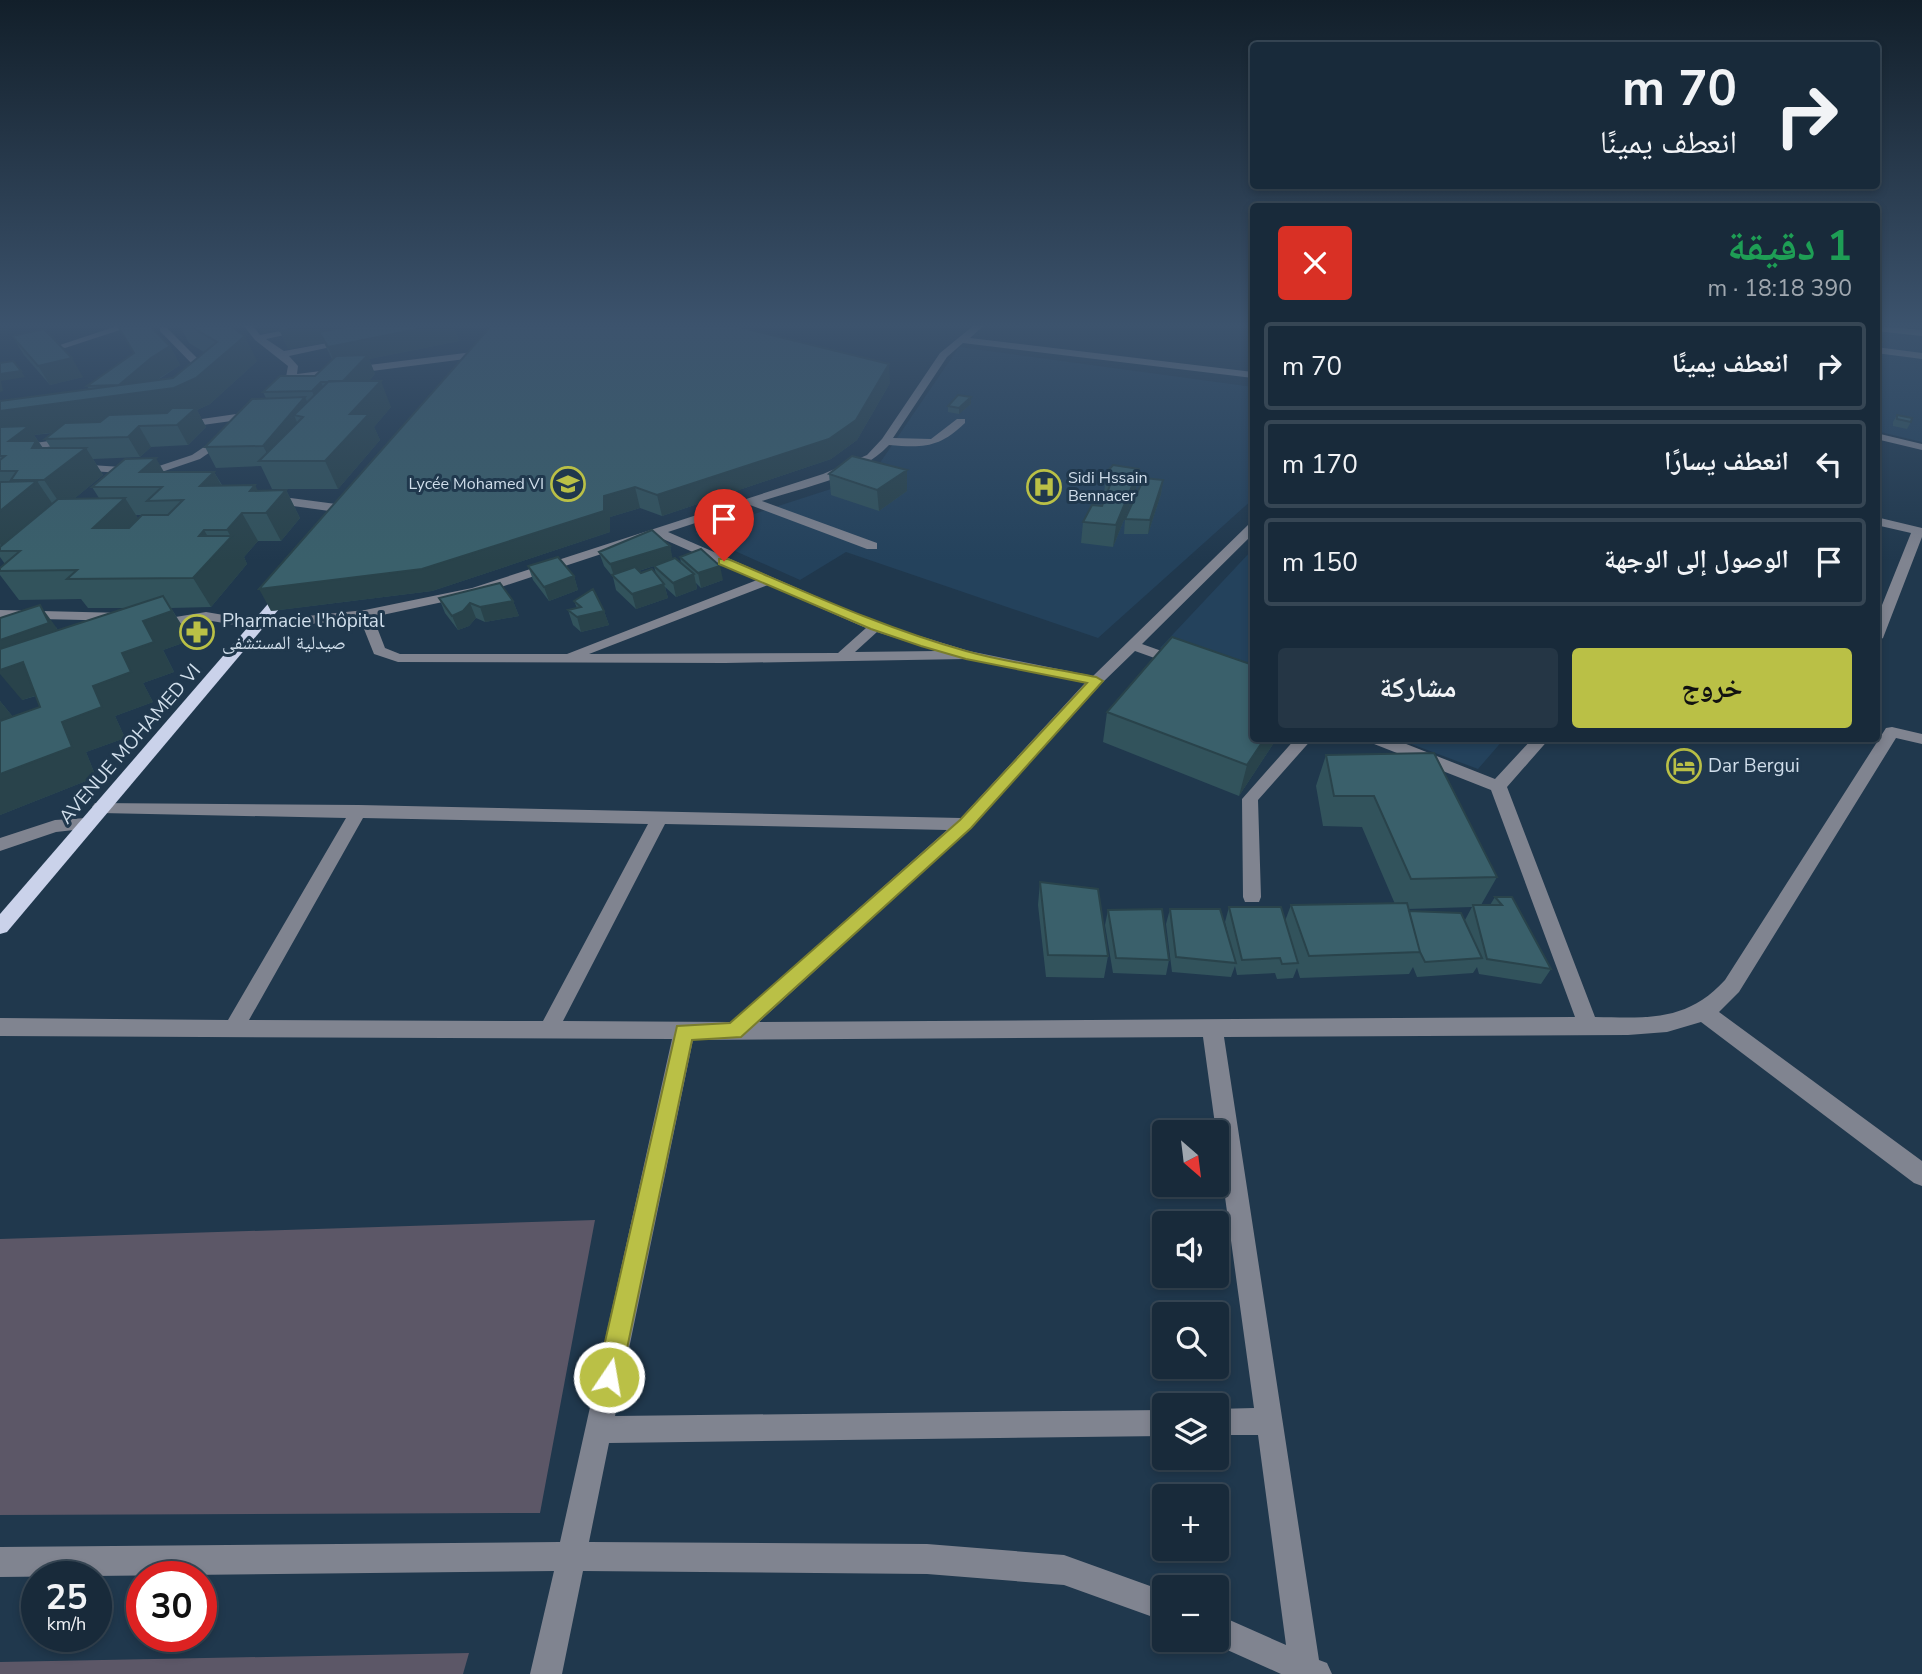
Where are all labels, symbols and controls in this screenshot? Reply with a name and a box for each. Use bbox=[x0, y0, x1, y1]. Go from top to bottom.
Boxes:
text: 70 m bbox=[1622, 55, 1737, 122]
icon: right bbox=[1761, 70, 1852, 161]
text: انعطف يمينًا bbox=[1600, 121, 1737, 164]
text: 1 دقيقة bbox=[1727, 218, 1852, 275]
button: close bbox=[1278, 226, 1352, 300]
text: 390 m · 18:18 bbox=[1707, 273, 1852, 304]
text: انعطف يمينًا bbox=[1672, 346, 1789, 381]
icon: right bbox=[1810, 347, 1848, 385]
text: 70 m bbox=[1282, 349, 1342, 384]
text: انعطف يسارًا bbox=[1664, 444, 1789, 479]
icon: left bbox=[1810, 445, 1848, 483]
text: 170 m bbox=[1282, 447, 1358, 482]
school or university icon: Lycée Mohamed VI bbox=[549, 465, 587, 503]
place label: Sidi Hssain Bennacer bbox=[1068, 467, 1148, 507]
hospital icon: Sidi Hssain Bennacer bbox=[1025, 468, 1063, 506]
place label: Lycée Mohamed VI bbox=[409, 473, 544, 495]
pin bbox=[694, 489, 754, 561]
icon: arrive bbox=[705, 500, 743, 538]
text: الوصول إلى الوجهة bbox=[1604, 542, 1789, 577]
icon: arrive bbox=[1810, 543, 1848, 581]
text: 150 m bbox=[1282, 545, 1358, 580]
place label: Pharmacie l'hôpital صيدلية المستشفى bbox=[222, 608, 385, 656]
pharmacy icon: Pharmacie l'hôpital صيدلية المستشفى bbox=[178, 613, 216, 651]
button: مشاركة bbox=[1278, 648, 1558, 728]
button: خروج bbox=[1572, 648, 1852, 728]
street label: AVENUE MOHAMED VI bbox=[53, 658, 207, 830]
hotel icon: Dar Bergui bbox=[1665, 747, 1703, 785]
place label: Dar Bergui bbox=[1708, 753, 1800, 779]
north arrow bbox=[1152, 1120, 1228, 1197]
map controls bbox=[1152, 1120, 1229, 1652]
button: sound bbox=[1152, 1211, 1229, 1288]
button: search bbox=[1152, 1302, 1229, 1379]
position arrow bbox=[572, 1340, 646, 1414]
button: layers bbox=[1152, 1393, 1229, 1470]
button: + bbox=[1152, 1484, 1229, 1561]
speed limit sign: 30 bbox=[126, 1561, 217, 1652]
text: 25 bbox=[45, 1574, 88, 1621]
button: − bbox=[1152, 1575, 1229, 1652]
text: km/h bbox=[47, 1612, 86, 1636]

